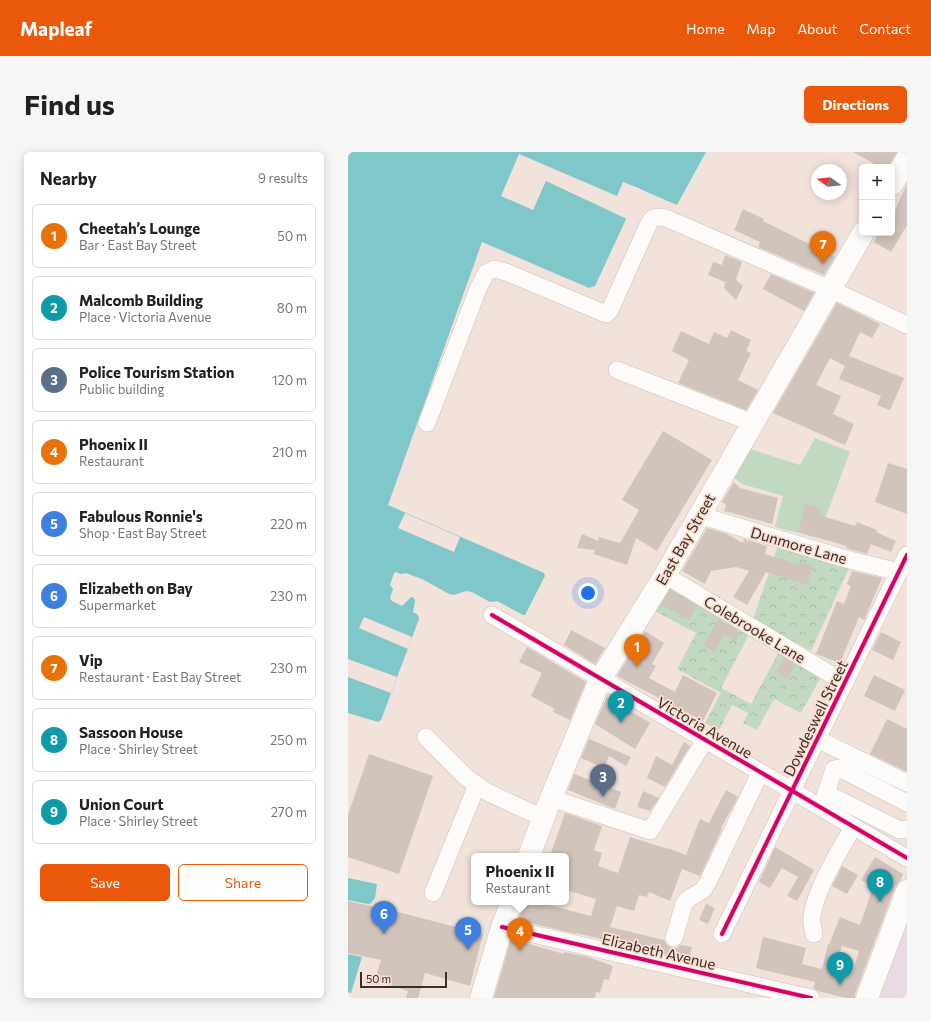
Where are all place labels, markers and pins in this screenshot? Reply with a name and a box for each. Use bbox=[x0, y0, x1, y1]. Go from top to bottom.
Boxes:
pin: 7 bbox=[810, 231, 836, 264]
pin: 1 bbox=[624, 634, 650, 667]
pin: 2 bbox=[608, 690, 634, 723]
pin: 3 bbox=[590, 764, 616, 797]
pin: 8 bbox=[867, 869, 893, 902]
pin: 6 bbox=[371, 901, 397, 934]
pin: 5 bbox=[455, 917, 481, 950]
pin: 4 bbox=[507, 918, 533, 951]
pin: 9 bbox=[827, 952, 853, 985]

